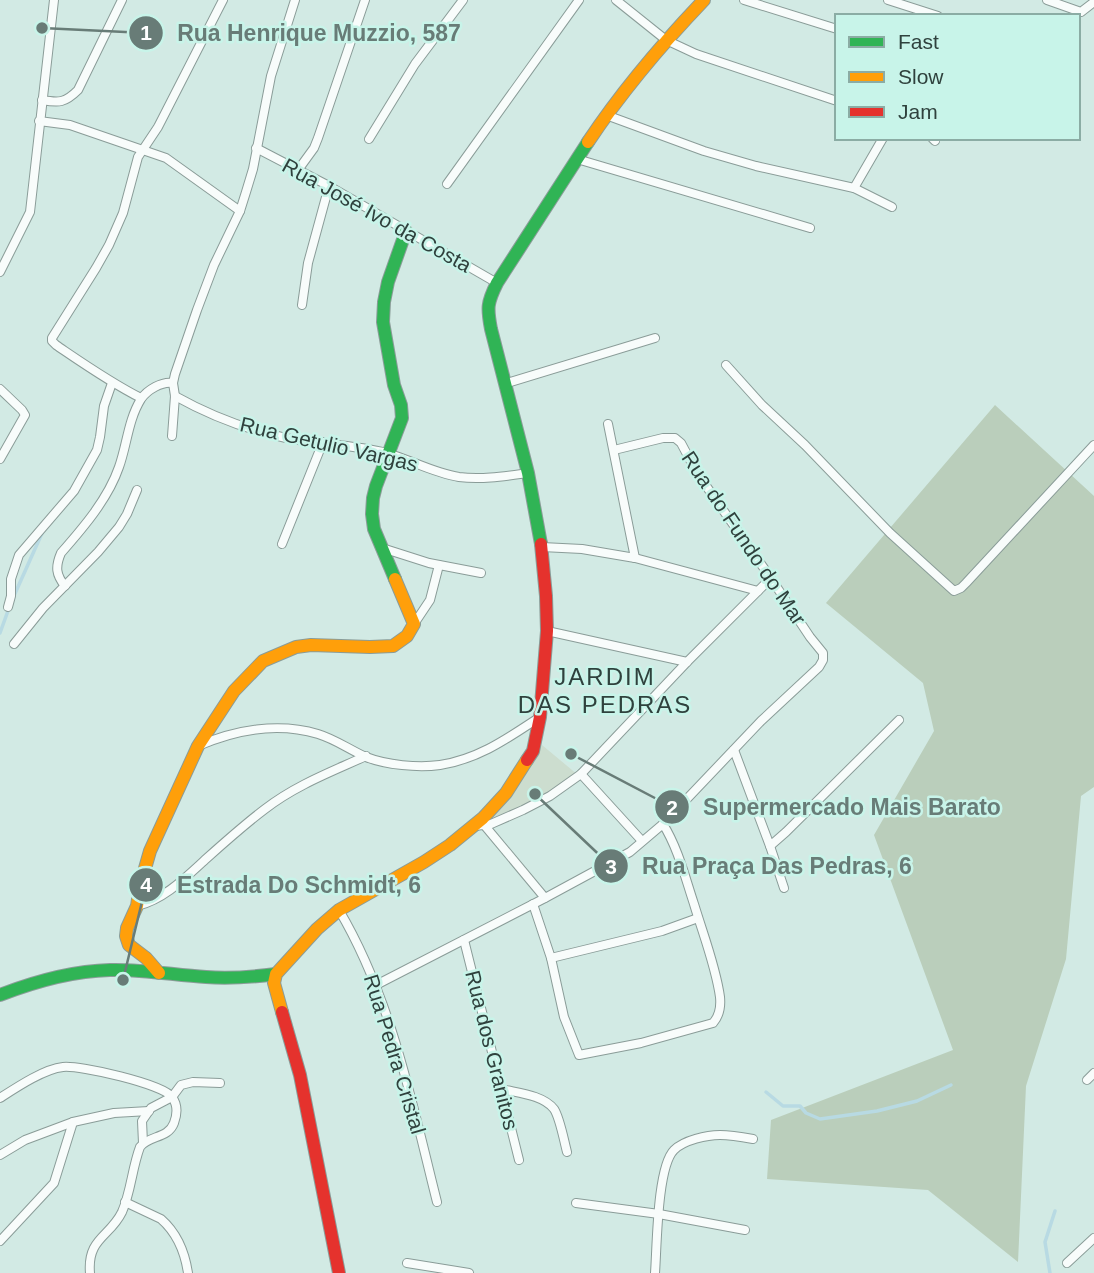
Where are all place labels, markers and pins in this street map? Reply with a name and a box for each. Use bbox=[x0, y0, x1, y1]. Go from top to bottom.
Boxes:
callout: Rua Henrique Muzzio, 587 bbox=[129, 11, 475, 55]
callout: Supermercado Mais Barato bbox=[654, 785, 1015, 829]
callout: Rua Praça Das Pedras, 6 bbox=[593, 844, 926, 888]
callout: Estrada Do Schmidt, 6 bbox=[128, 863, 435, 907]

